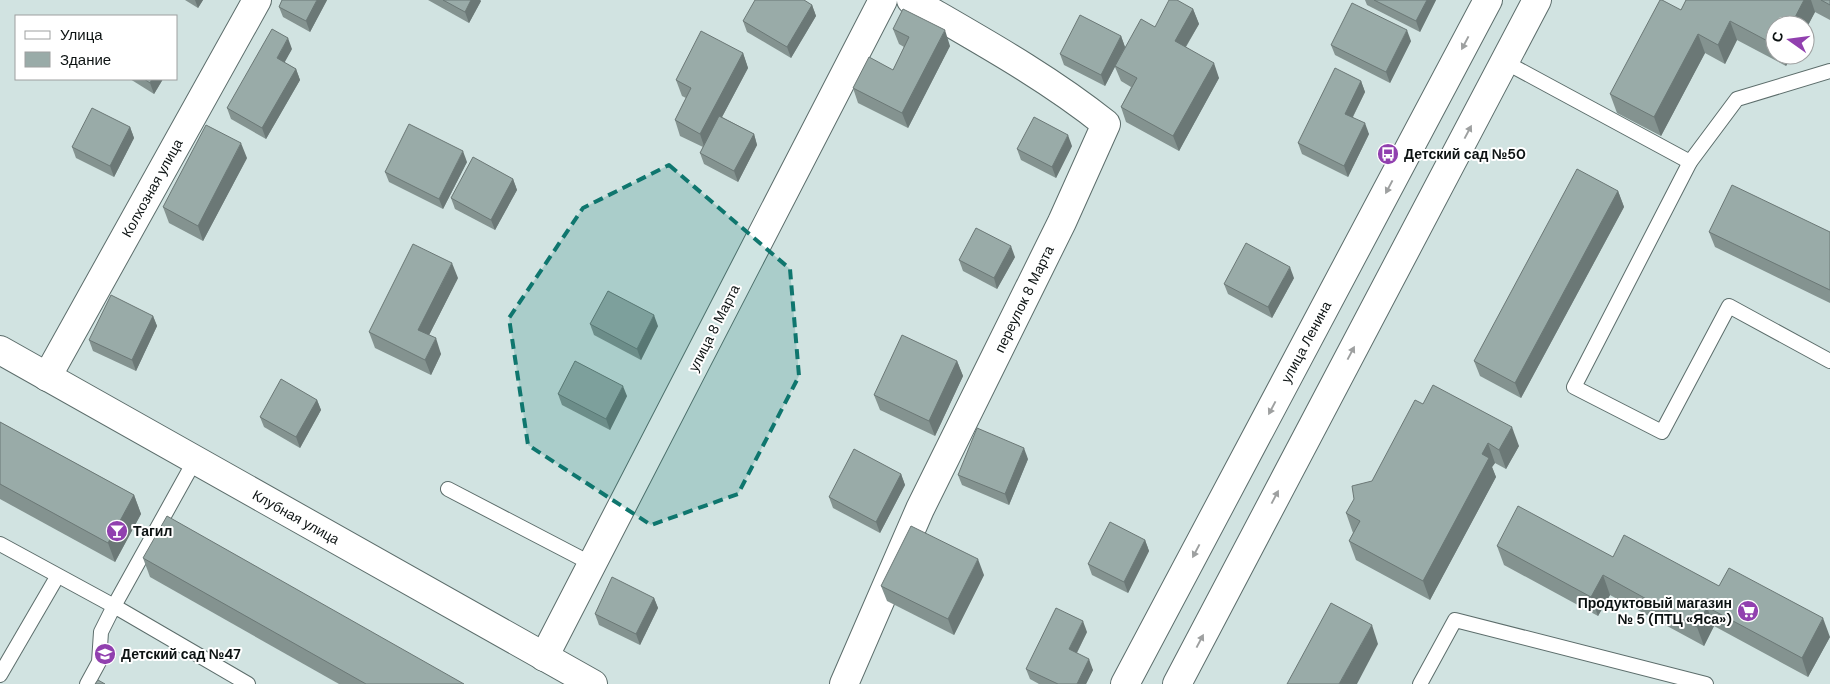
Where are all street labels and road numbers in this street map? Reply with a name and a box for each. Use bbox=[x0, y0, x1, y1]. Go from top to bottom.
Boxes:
street label: Колхозная улица bbox=[117, 135, 187, 240]
street label: переулок 8 Марта bbox=[990, 242, 1058, 355]
street label: улица 8 Марта bbox=[684, 281, 744, 375]
street label: улица Ленина bbox=[1277, 298, 1335, 386]
street label: Клубная улица bbox=[249, 486, 343, 548]

